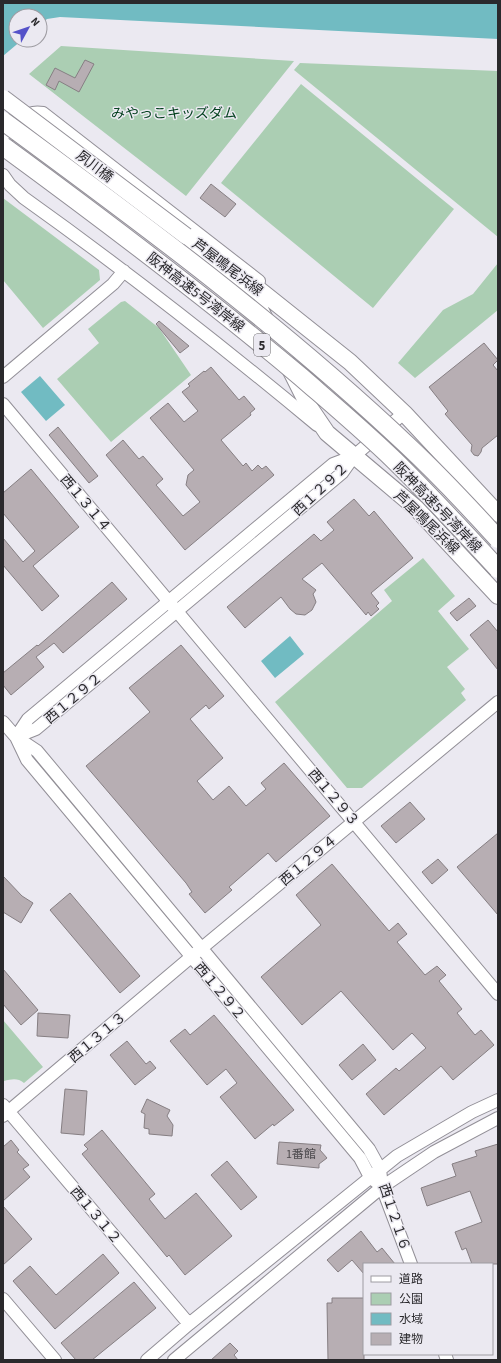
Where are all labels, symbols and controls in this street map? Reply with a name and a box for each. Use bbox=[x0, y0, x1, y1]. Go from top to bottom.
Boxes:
north arrow bbox=[8, 8, 48, 48]
text: N bbox=[27, 14, 43, 30]
park label: みやっこキッズダム bbox=[111, 104, 237, 124]
street label: 夙川橋 bbox=[72, 146, 117, 187]
street label: 芦屋鳴尾浜線 bbox=[188, 235, 267, 301]
street label: 阪神高速5号湾岸線 bbox=[142, 248, 248, 337]
road number: 5 bbox=[254, 334, 270, 356]
street label: 阪神高速5号湾岸線 bbox=[389, 458, 486, 557]
street label: 西１２９２ bbox=[288, 459, 353, 521]
street label: 西１３１４ bbox=[55, 470, 115, 537]
street label: 芦屋鳴尾浜線 bbox=[389, 486, 463, 559]
street label: 西１２９２ bbox=[40, 669, 107, 729]
street label: 西１２９３ bbox=[303, 764, 363, 831]
street label: 西１２９４ bbox=[275, 831, 342, 891]
street label: 西１２９２ bbox=[189, 958, 249, 1025]
street label: 西１３１３ bbox=[64, 1008, 131, 1068]
house number: 1番館 bbox=[286, 1146, 316, 1163]
street label: 西１２１６ bbox=[373, 1181, 415, 1254]
street label: 西１３１２ bbox=[65, 1182, 125, 1249]
legend bbox=[363, 1263, 493, 1355]
text: 道路 bbox=[399, 1271, 423, 1288]
text: 公園 bbox=[399, 1291, 423, 1308]
text: 水域 bbox=[399, 1311, 423, 1328]
text: 建物 bbox=[399, 1331, 423, 1348]

